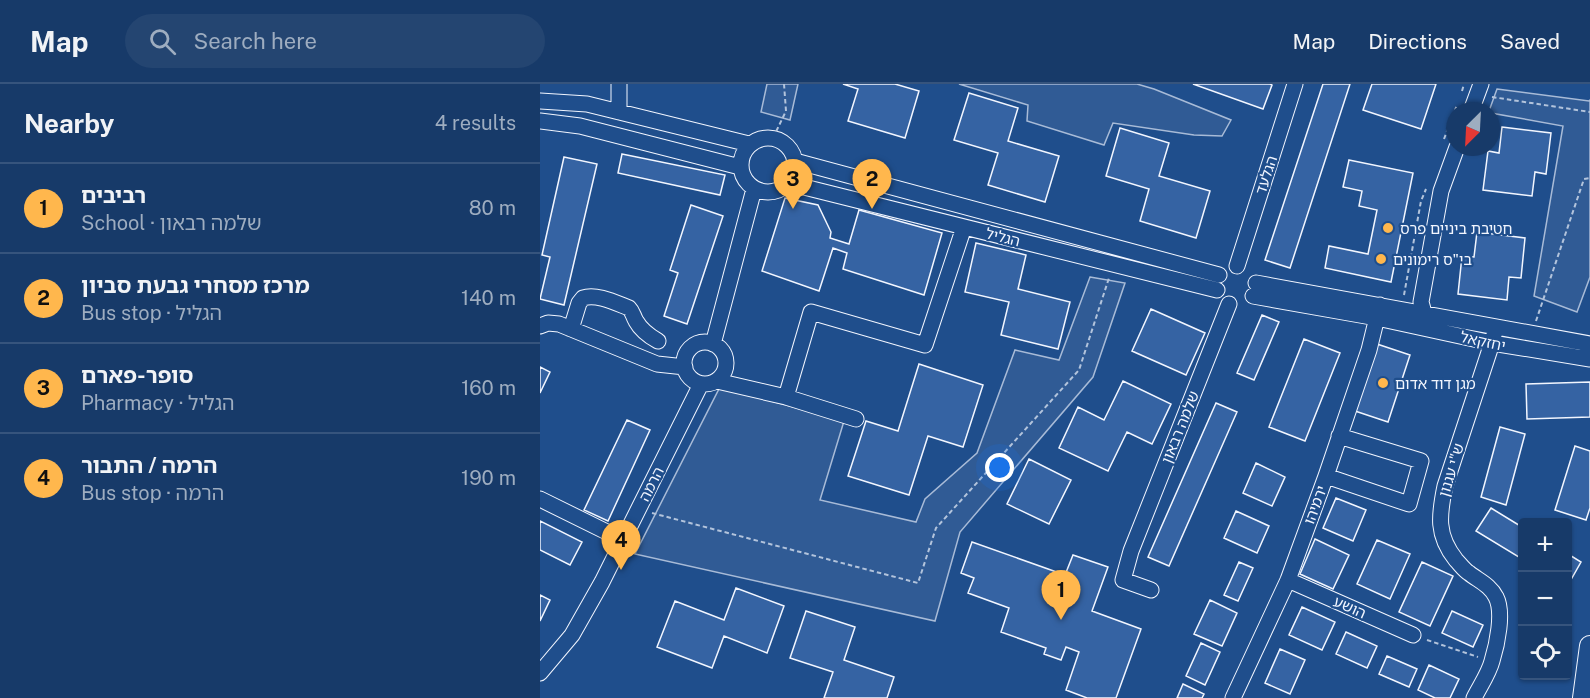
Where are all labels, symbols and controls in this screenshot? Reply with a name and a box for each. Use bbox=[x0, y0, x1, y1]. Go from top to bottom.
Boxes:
search box bbox=[125, 14, 545, 68]
text: Map bbox=[30, 25, 89, 58]
icon: search bbox=[146, 25, 179, 58]
text: Search here bbox=[194, 28, 317, 54]
text: Map bbox=[1293, 29, 1335, 54]
text: Directions bbox=[1368, 29, 1467, 54]
text: Saved bbox=[1500, 29, 1560, 54]
north arrow bbox=[1446, 102, 1500, 156]
text: Nearby bbox=[24, 108, 114, 139]
text: 4 results bbox=[435, 111, 516, 135]
street label: הגלעד bbox=[1252, 154, 1280, 196]
pin: 3 bbox=[774, 160, 812, 209]
pin: 2 bbox=[852, 160, 892, 209]
text: רביבים bbox=[81, 182, 146, 208]
text: 1 bbox=[39, 196, 48, 220]
text: 80 m bbox=[469, 196, 516, 220]
text: School · שלמה רבאון bbox=[81, 211, 262, 235]
place label: חטיבת ביניים פרס bbox=[1400, 220, 1513, 237]
marker: חטיבת ביניים פרס bbox=[1381, 221, 1395, 235]
street label: הגליל bbox=[984, 225, 1022, 249]
place label: בי"ס רימונים bbox=[1393, 251, 1472, 268]
marker: בי"ס רימונים bbox=[1374, 252, 1388, 266]
text: מרכז מסחרי גבעת סביון bbox=[81, 272, 310, 298]
text: 2 bbox=[37, 286, 50, 310]
text: 140 m bbox=[461, 286, 516, 310]
text: Bus stop · הגליל bbox=[81, 301, 222, 325]
street label: יחזקאל bbox=[1459, 328, 1507, 354]
text: סופר-פארם bbox=[81, 362, 193, 388]
place label: מגן דוד אדום bbox=[1395, 375, 1476, 392]
text: 3 bbox=[37, 376, 50, 400]
text: 160 m bbox=[461, 376, 516, 400]
marker: מגן דוד אדום bbox=[1376, 376, 1390, 390]
street label: שלמה רבאון bbox=[1158, 388, 1202, 466]
text: Pharmacy · הגליל bbox=[81, 391, 234, 415]
street label: ש"י עגנון bbox=[1435, 441, 1467, 499]
text: הרמה / התבור bbox=[81, 452, 218, 478]
your location bbox=[985, 453, 1014, 482]
street label: הרמה bbox=[635, 464, 667, 504]
text: 4 bbox=[37, 466, 50, 490]
text: 190 m bbox=[461, 466, 516, 490]
text: Bus stop · הרמה bbox=[81, 481, 224, 505]
street label: ירמיהו bbox=[1300, 483, 1330, 527]
map controls bbox=[1518, 518, 1572, 680]
button: + bbox=[1518, 518, 1572, 572]
pin: 4 bbox=[602, 520, 640, 570]
pin: 1 bbox=[1042, 570, 1080, 620]
button: − bbox=[1518, 572, 1572, 626]
street label: הושע bbox=[1331, 592, 1369, 622]
button: locate bbox=[1518, 626, 1572, 680]

